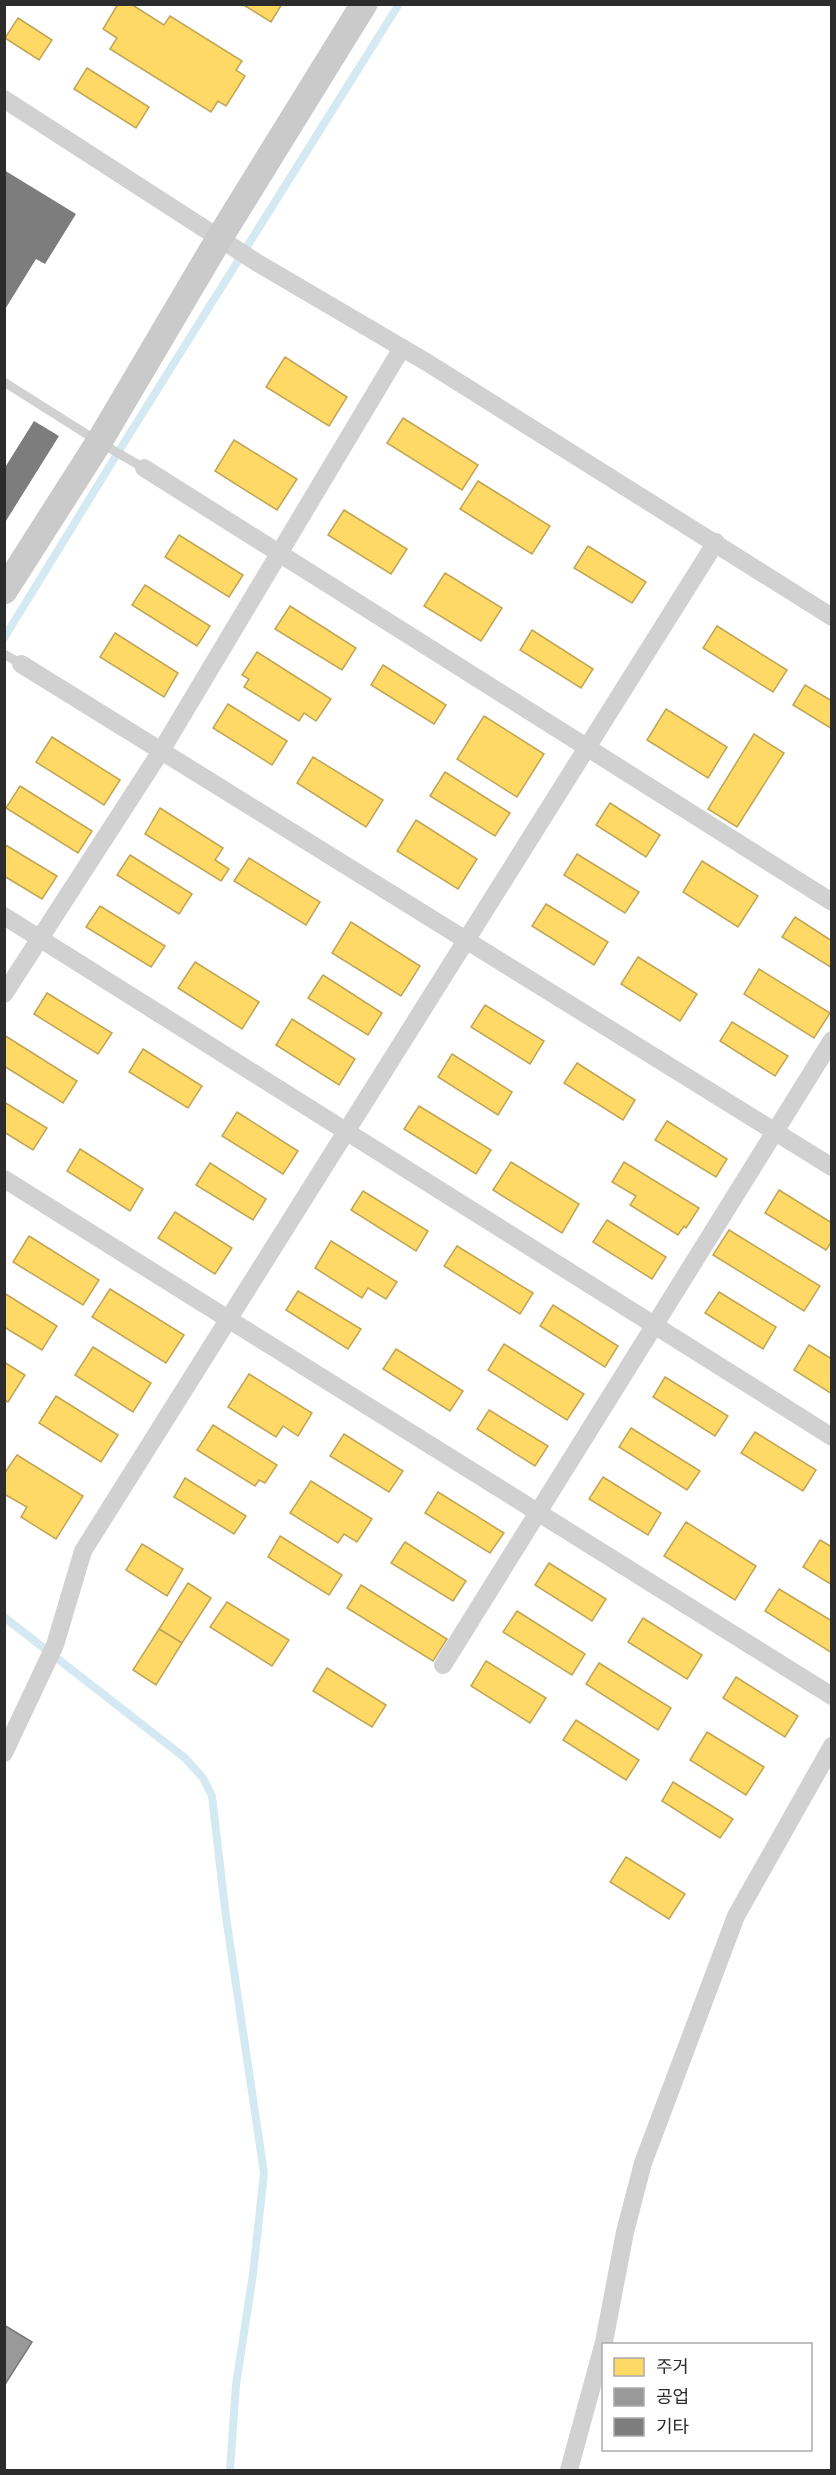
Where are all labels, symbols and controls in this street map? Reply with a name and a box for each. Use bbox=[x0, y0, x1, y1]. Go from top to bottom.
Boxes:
legend bbox=[602, 2343, 812, 2451]
text: 주거 bbox=[656, 2355, 689, 2379]
text: 공업 bbox=[656, 2385, 689, 2409]
text: 기타 bbox=[656, 2415, 690, 2439]

